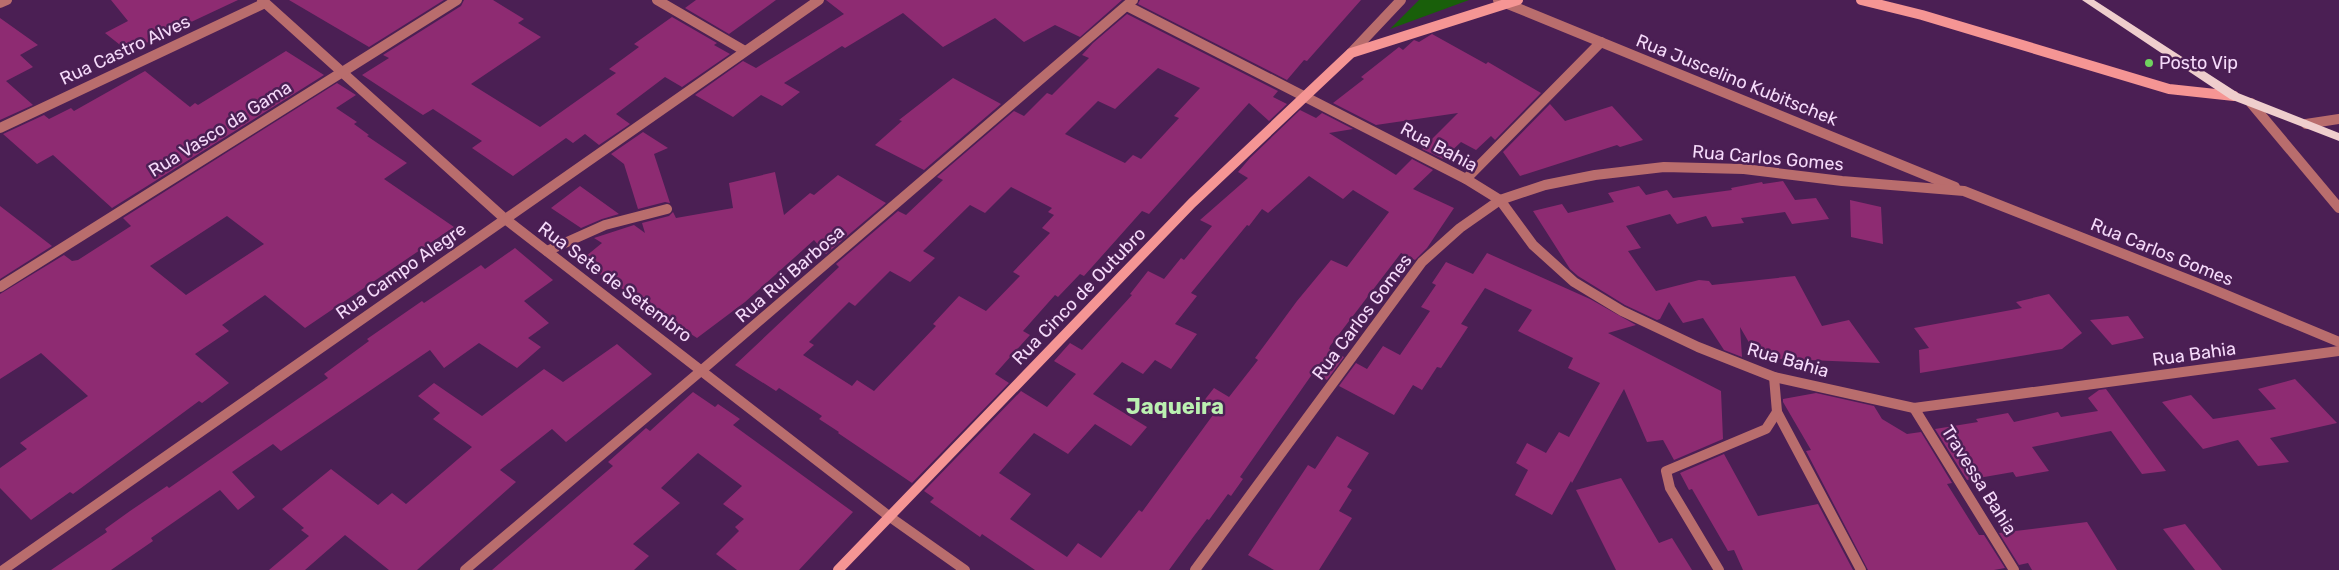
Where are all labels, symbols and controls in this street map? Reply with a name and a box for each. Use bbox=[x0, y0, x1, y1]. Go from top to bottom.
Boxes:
street label: Rua Castro Alves bbox=[56, 10, 194, 90]
street label: Rua Juscelino Kubitschek bbox=[1633, 29, 1842, 131]
place label: Posto Vip bbox=[2159, 52, 2238, 74]
marker: Posto Vip bbox=[2143, 57, 2155, 69]
street label: Rua Vasco da Gama bbox=[145, 76, 295, 182]
street label: Rua Bahia bbox=[1397, 118, 1481, 176]
street label: Rua Carlos Gomes bbox=[1691, 140, 1845, 176]
street label: Rua Carlos Gomes bbox=[2087, 213, 2237, 291]
street label: Rua Sete de Setembro bbox=[534, 217, 696, 347]
street label: Rua Campo Alegre bbox=[332, 218, 470, 324]
street label: Rua Rui Barbosa bbox=[731, 221, 849, 327]
street label: Rua Cinco de Outubro bbox=[1008, 223, 1150, 369]
street label: Rua Carlos Gomes bbox=[1308, 250, 1416, 384]
street label: Rua Bahia bbox=[2151, 337, 2237, 371]
street label: Rua Bahia bbox=[1745, 338, 1831, 382]
district label: Jaqueira bbox=[1126, 393, 1224, 420]
street label: Travessa Bahia bbox=[1937, 421, 2021, 539]

